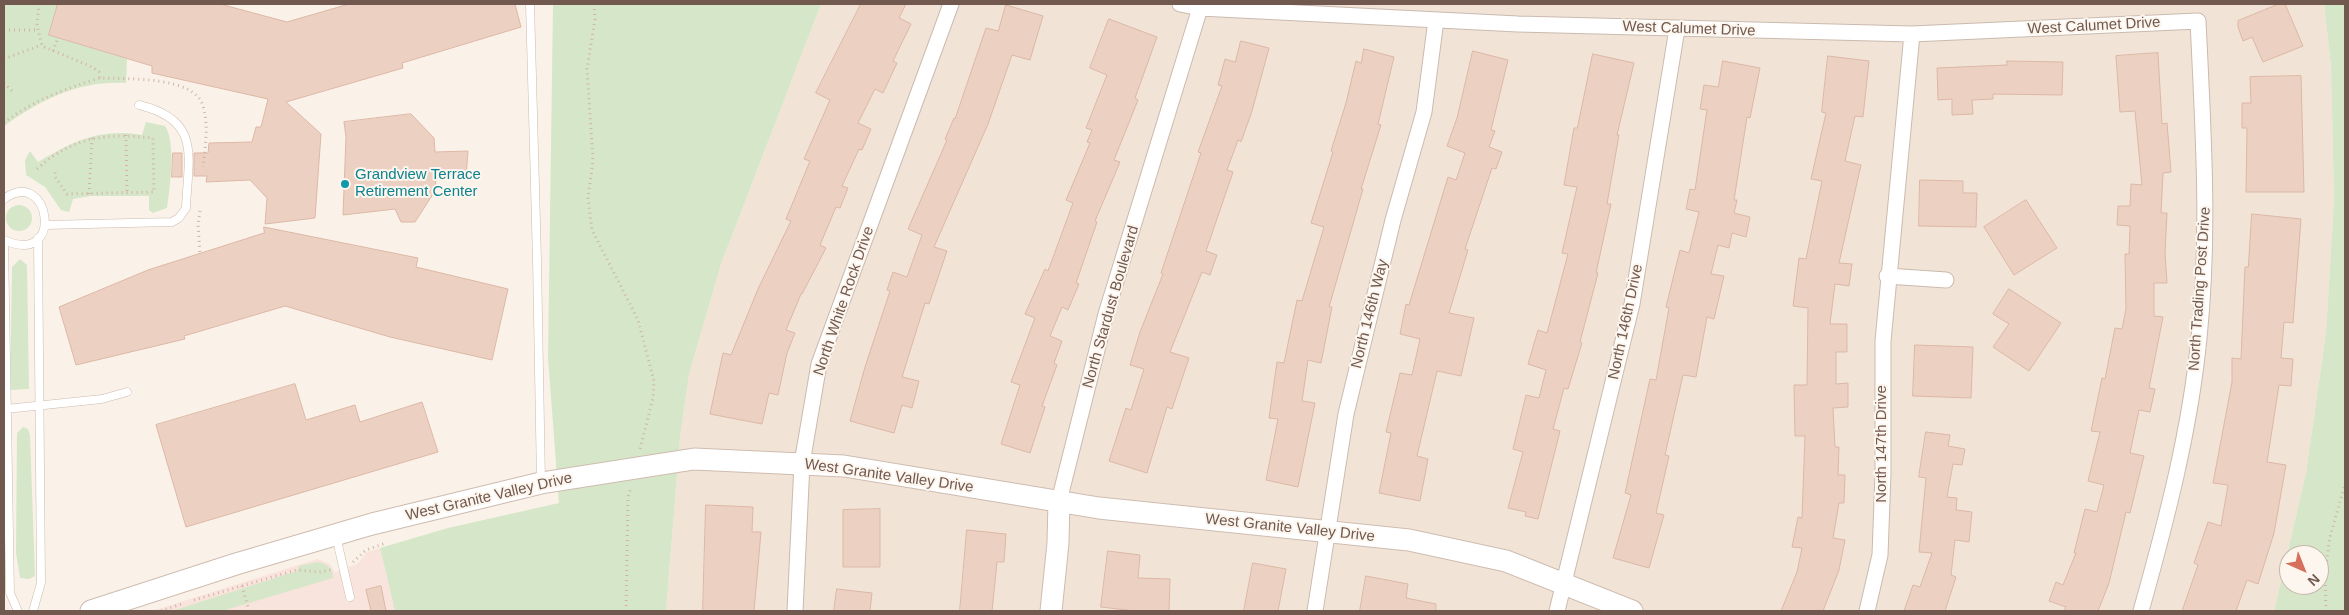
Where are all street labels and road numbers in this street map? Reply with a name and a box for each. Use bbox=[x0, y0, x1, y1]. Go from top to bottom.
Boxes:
street label: West Calumet Drive bbox=[2027, 14, 2161, 38]
street label: West Calumet Drive bbox=[1622, 18, 1756, 40]
street label: North Trading Post Drive bbox=[2185, 206, 2215, 372]
street label: North White Rock Drive bbox=[810, 224, 878, 378]
street label: North Stardust Boulevard bbox=[1079, 224, 1143, 390]
street label: North 146th Way bbox=[1348, 257, 1392, 371]
street label: North 146th Drive bbox=[1605, 263, 1647, 381]
street label: North 147th Drive bbox=[1873, 385, 1891, 503]
street label: West Granite Valley Drive bbox=[803, 455, 975, 497]
street label: West Granite Valley Drive bbox=[404, 469, 574, 525]
street label: West Granite Valley Drive bbox=[1204, 510, 1376, 546]

